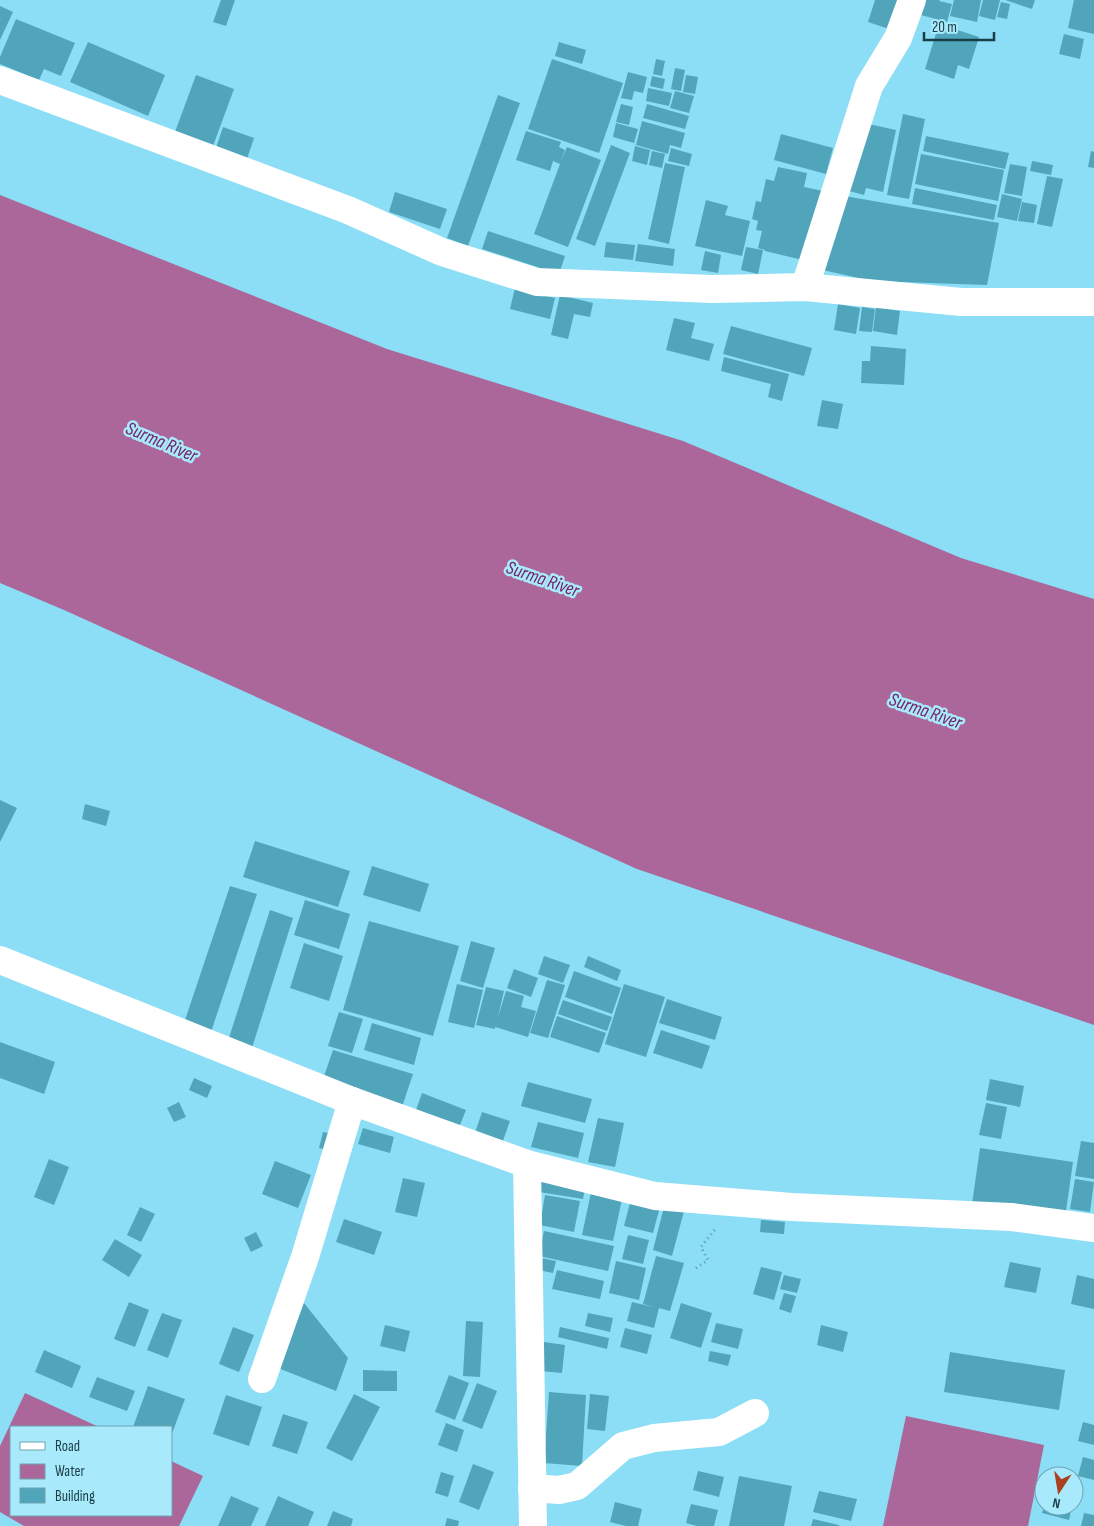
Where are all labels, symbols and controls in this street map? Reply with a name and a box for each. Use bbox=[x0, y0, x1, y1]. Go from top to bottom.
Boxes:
scale bar bbox=[924, 10, 994, 42]
text: 20 m bbox=[932, 18, 957, 37]
water label: Surma River bbox=[122, 417, 201, 468]
water label: Surma River bbox=[503, 556, 583, 603]
water label: Surma River bbox=[886, 688, 966, 735]
legend bbox=[10, 1426, 172, 1516]
text: Road bbox=[55, 1437, 80, 1456]
text: Water bbox=[55, 1462, 86, 1481]
north arrow bbox=[1034, 1466, 1084, 1516]
text: Building bbox=[55, 1487, 95, 1506]
text: N bbox=[1051, 1494, 1062, 1512]

